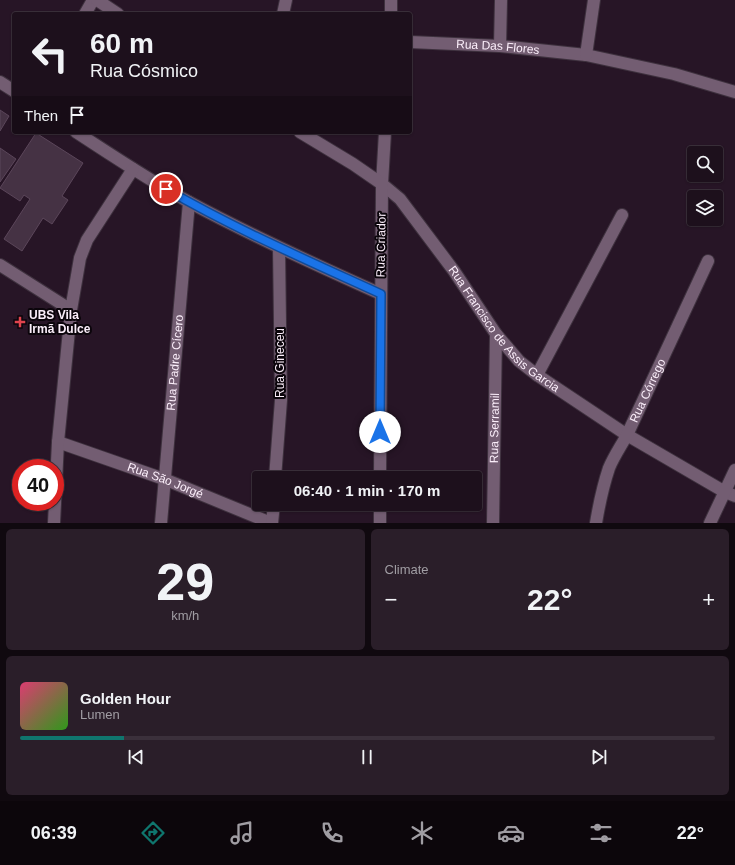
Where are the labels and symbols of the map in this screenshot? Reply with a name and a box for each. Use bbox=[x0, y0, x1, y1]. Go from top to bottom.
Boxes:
street label: Rua Das Flores bbox=[456, 37, 540, 57]
pin bbox=[149, 172, 183, 206]
street label: Rua Criador bbox=[373, 213, 389, 277]
street label: Rua Francisco de Assis Garcia bbox=[446, 263, 562, 395]
place label: UBS Vila Irmã Dulce bbox=[29, 308, 91, 336]
street label: Rua Padre Cícero bbox=[164, 314, 186, 411]
marker: UBS Vila Irmã Dulce bbox=[14, 316, 26, 328]
street label: Rua Gineceu bbox=[273, 328, 287, 398]
street label: Rua Córrego bbox=[627, 356, 669, 425]
street label: Rua Serramil bbox=[487, 393, 502, 463]
position arrow bbox=[359, 411, 401, 453]
speed limit sign: 40 bbox=[12, 459, 64, 511]
street label: Rua São Jorgé bbox=[125, 460, 206, 501]

